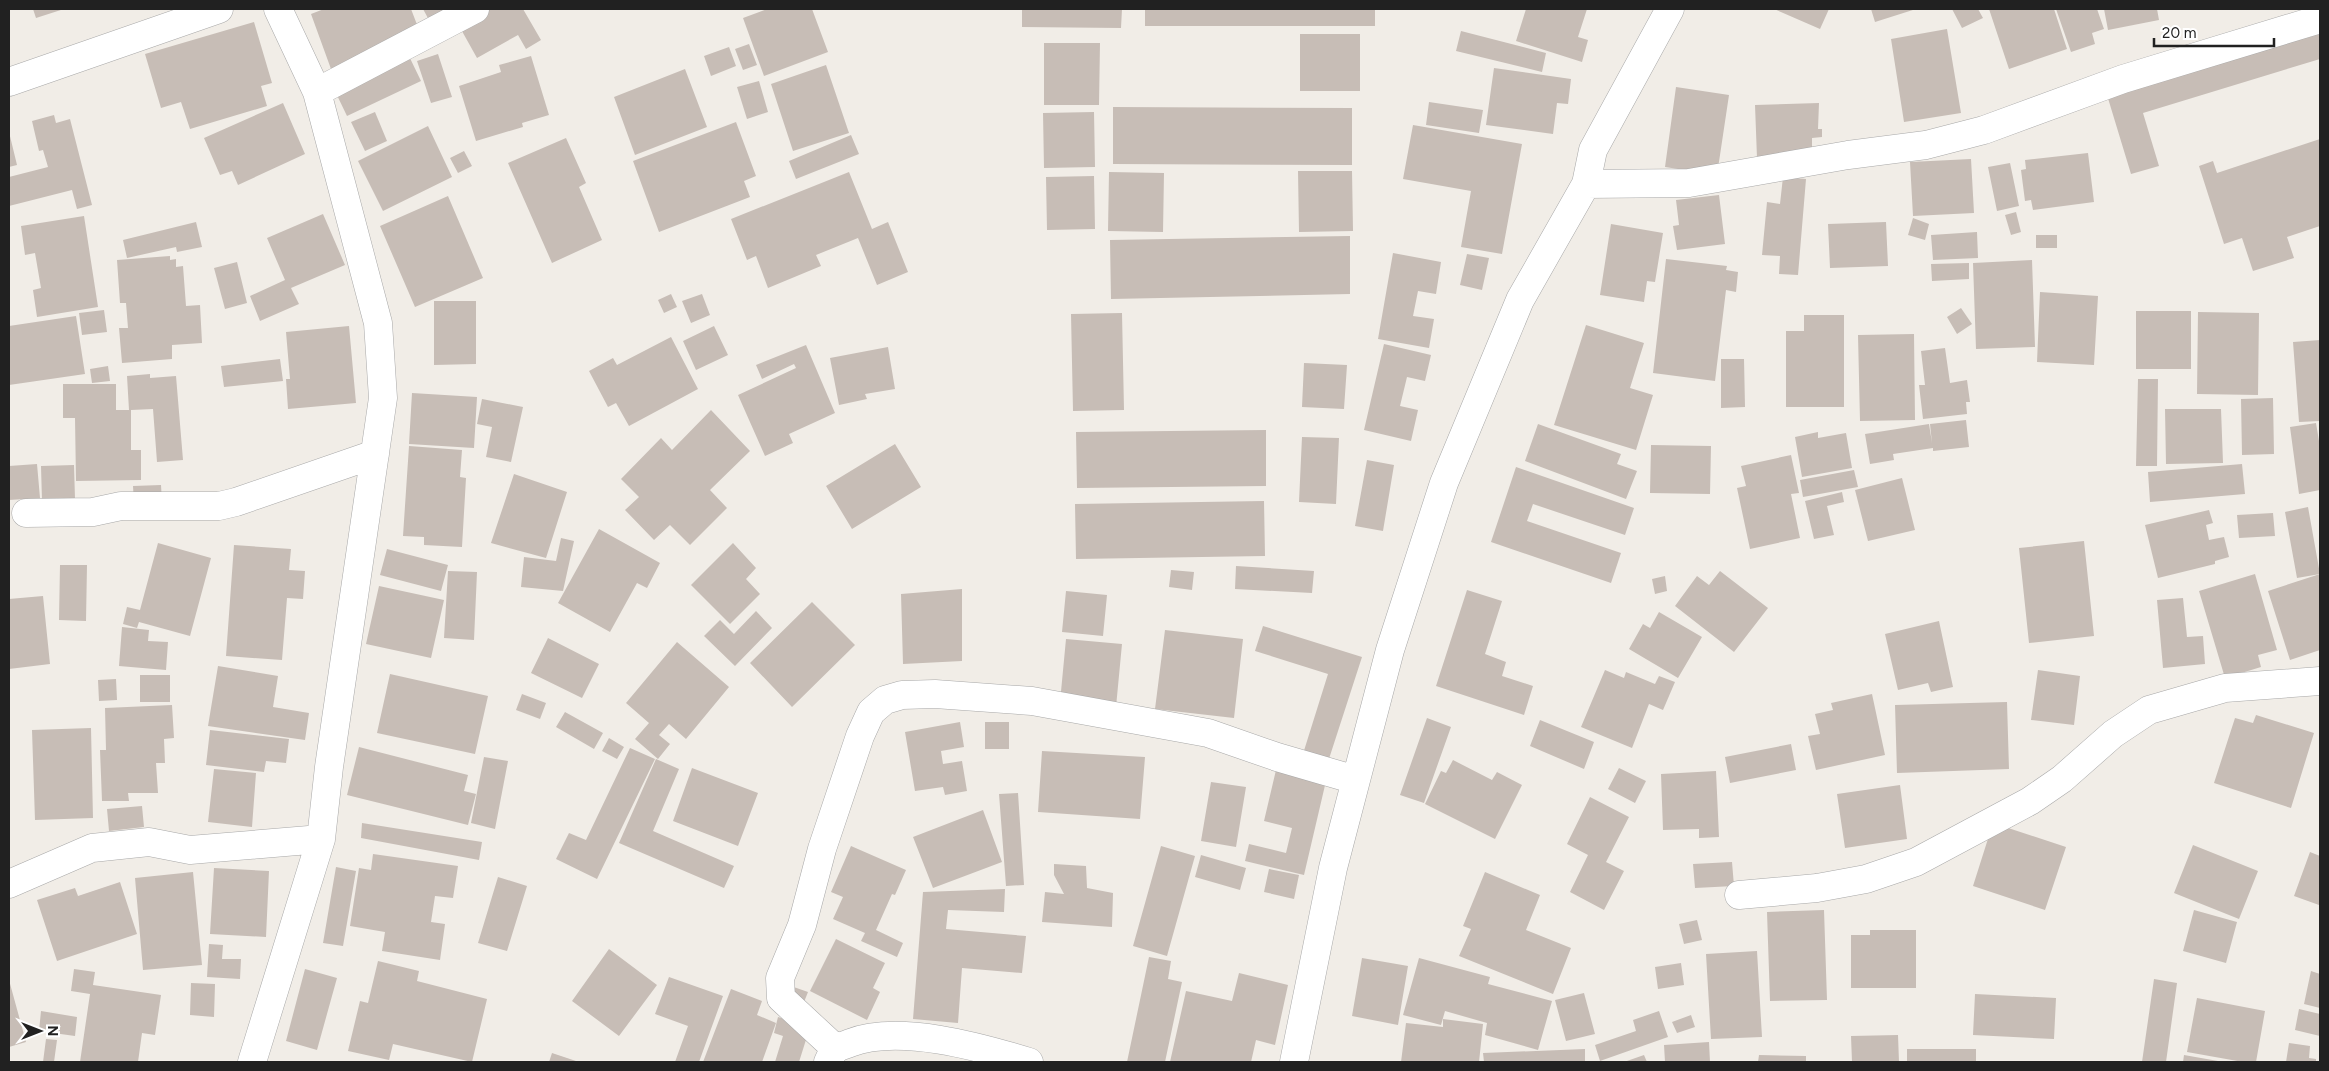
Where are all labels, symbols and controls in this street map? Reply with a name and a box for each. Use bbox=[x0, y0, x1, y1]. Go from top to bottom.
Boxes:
scale bar bbox=[2154, 15, 2274, 47]
text: 20 m bbox=[2162, 24, 2196, 42]
north arrow bbox=[15, 1006, 65, 1056]
text: N bbox=[44, 1026, 61, 1036]

